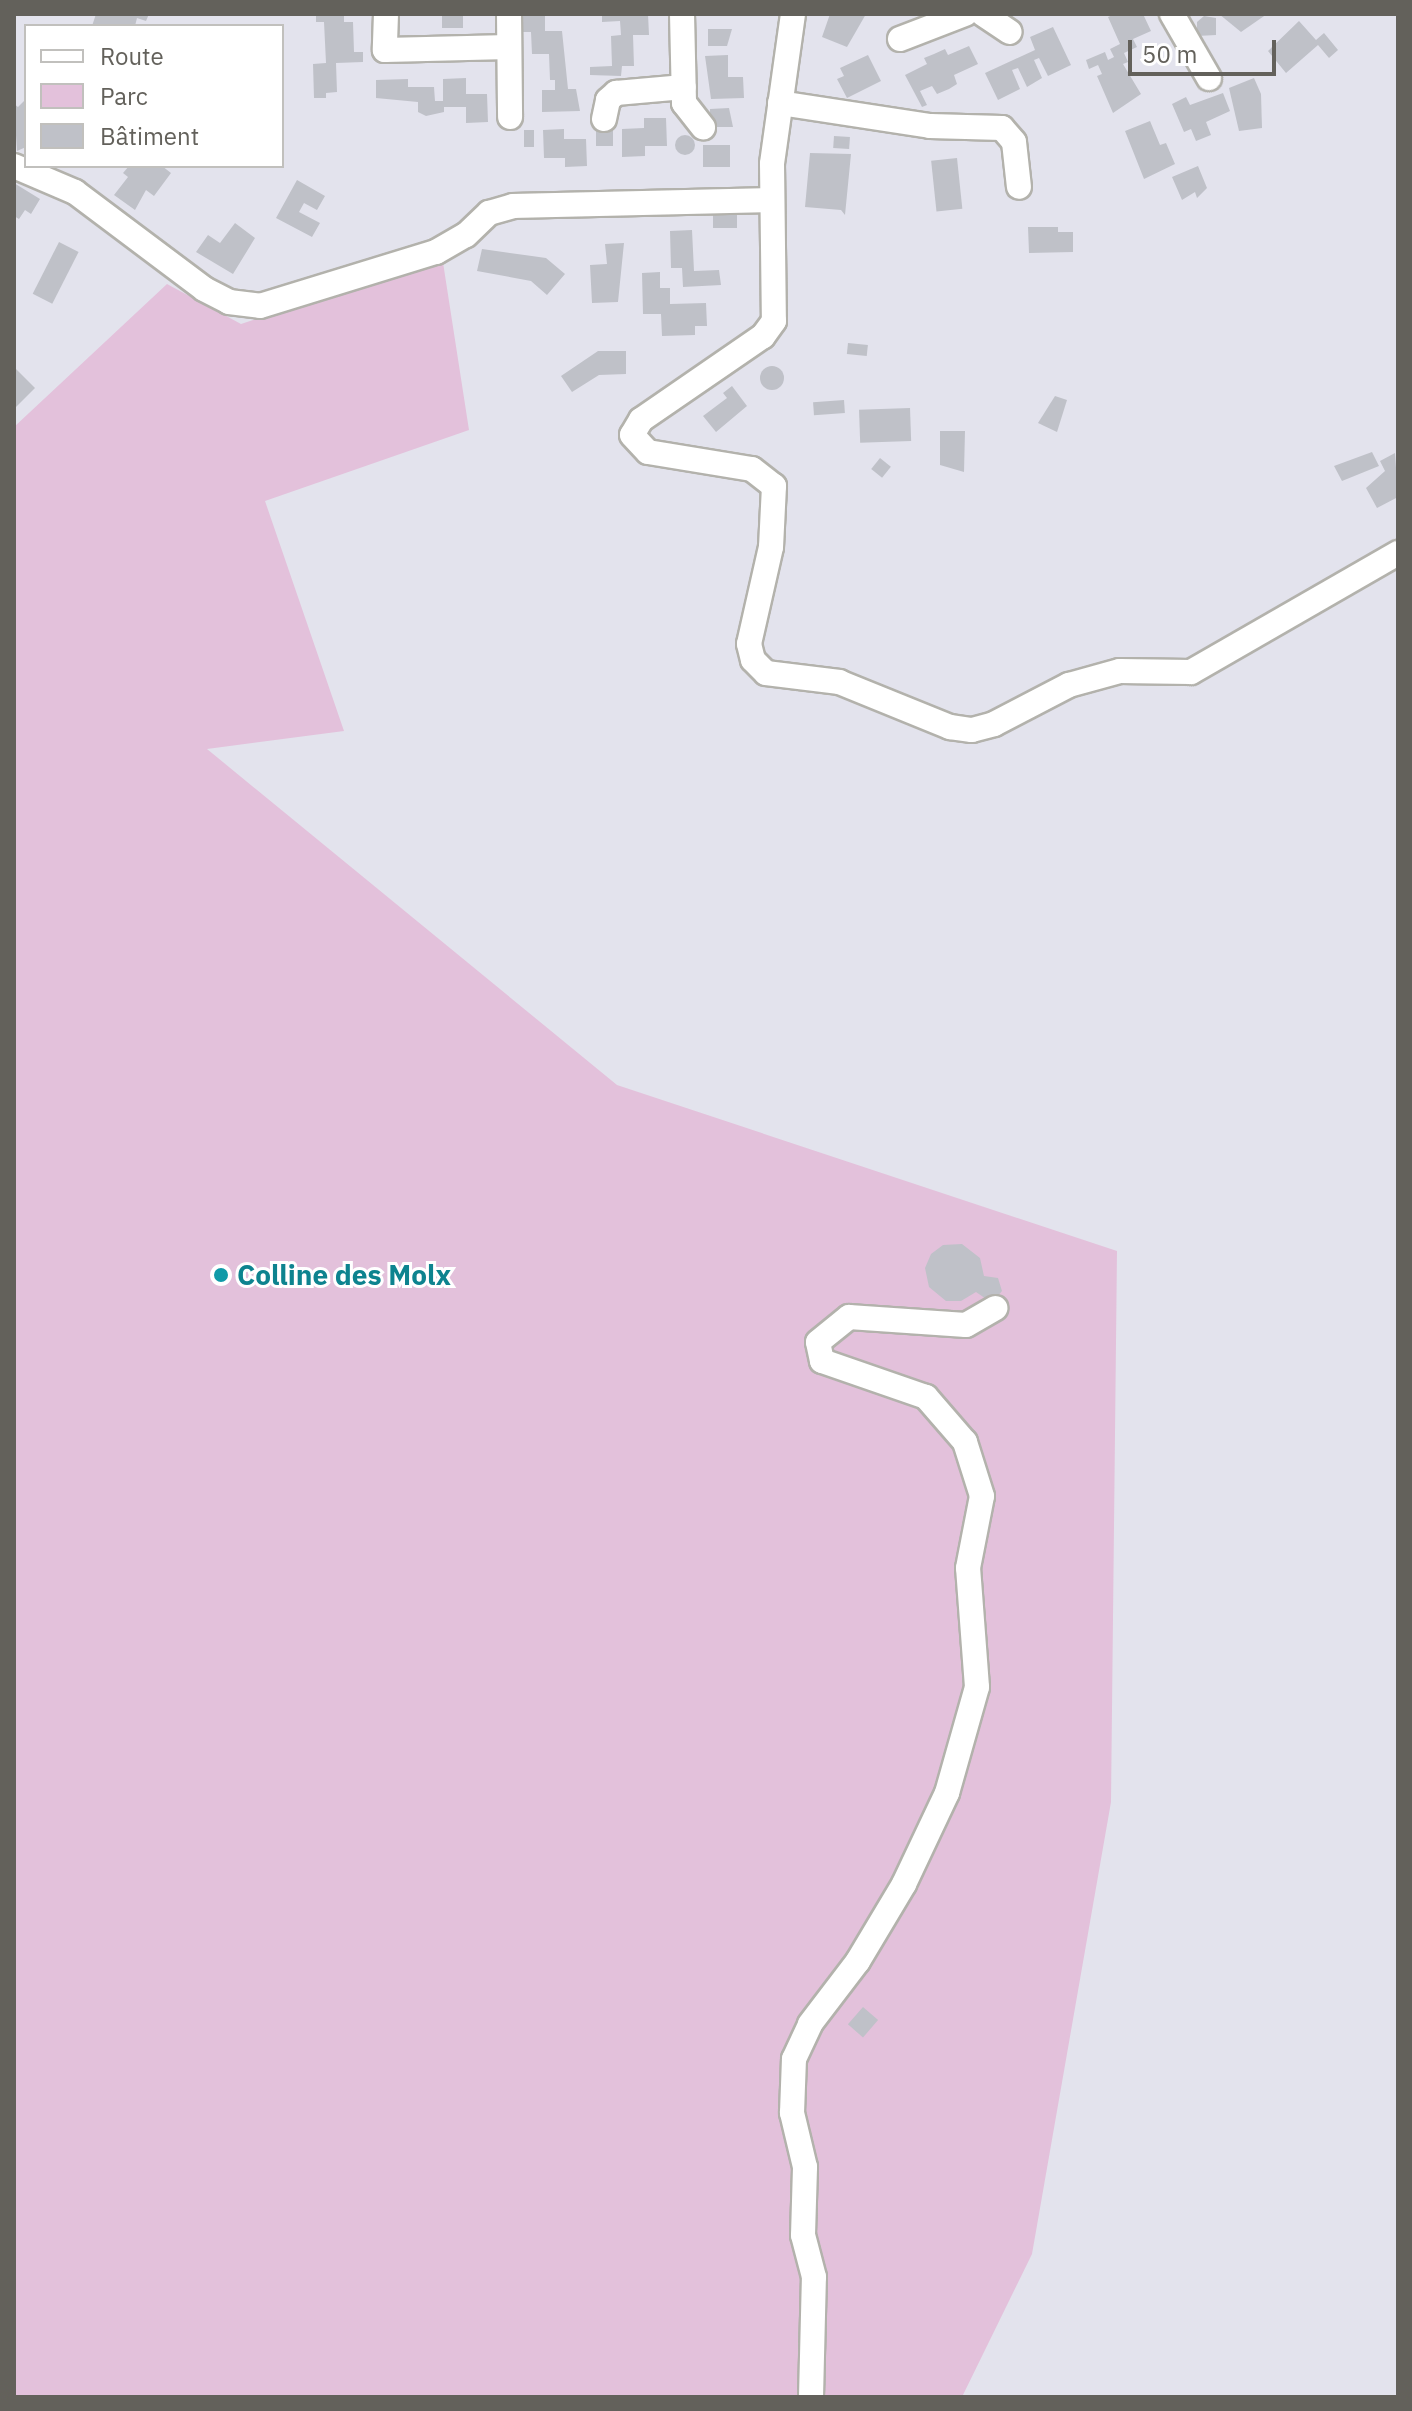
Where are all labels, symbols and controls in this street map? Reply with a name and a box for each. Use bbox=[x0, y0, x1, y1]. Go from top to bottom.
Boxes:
legend bbox=[24, 24, 284, 168]
scale bar bbox=[1132, 24, 1280, 74]
text: 50 m bbox=[1142, 38, 1197, 70]
text: Route bbox=[100, 40, 164, 72]
text: Parc bbox=[100, 80, 148, 112]
text: Bâtiment bbox=[100, 120, 199, 152]
place label: Colline des Molx bbox=[237, 1258, 451, 1292]
marker: Colline des Molx bbox=[212, 1266, 230, 1284]

